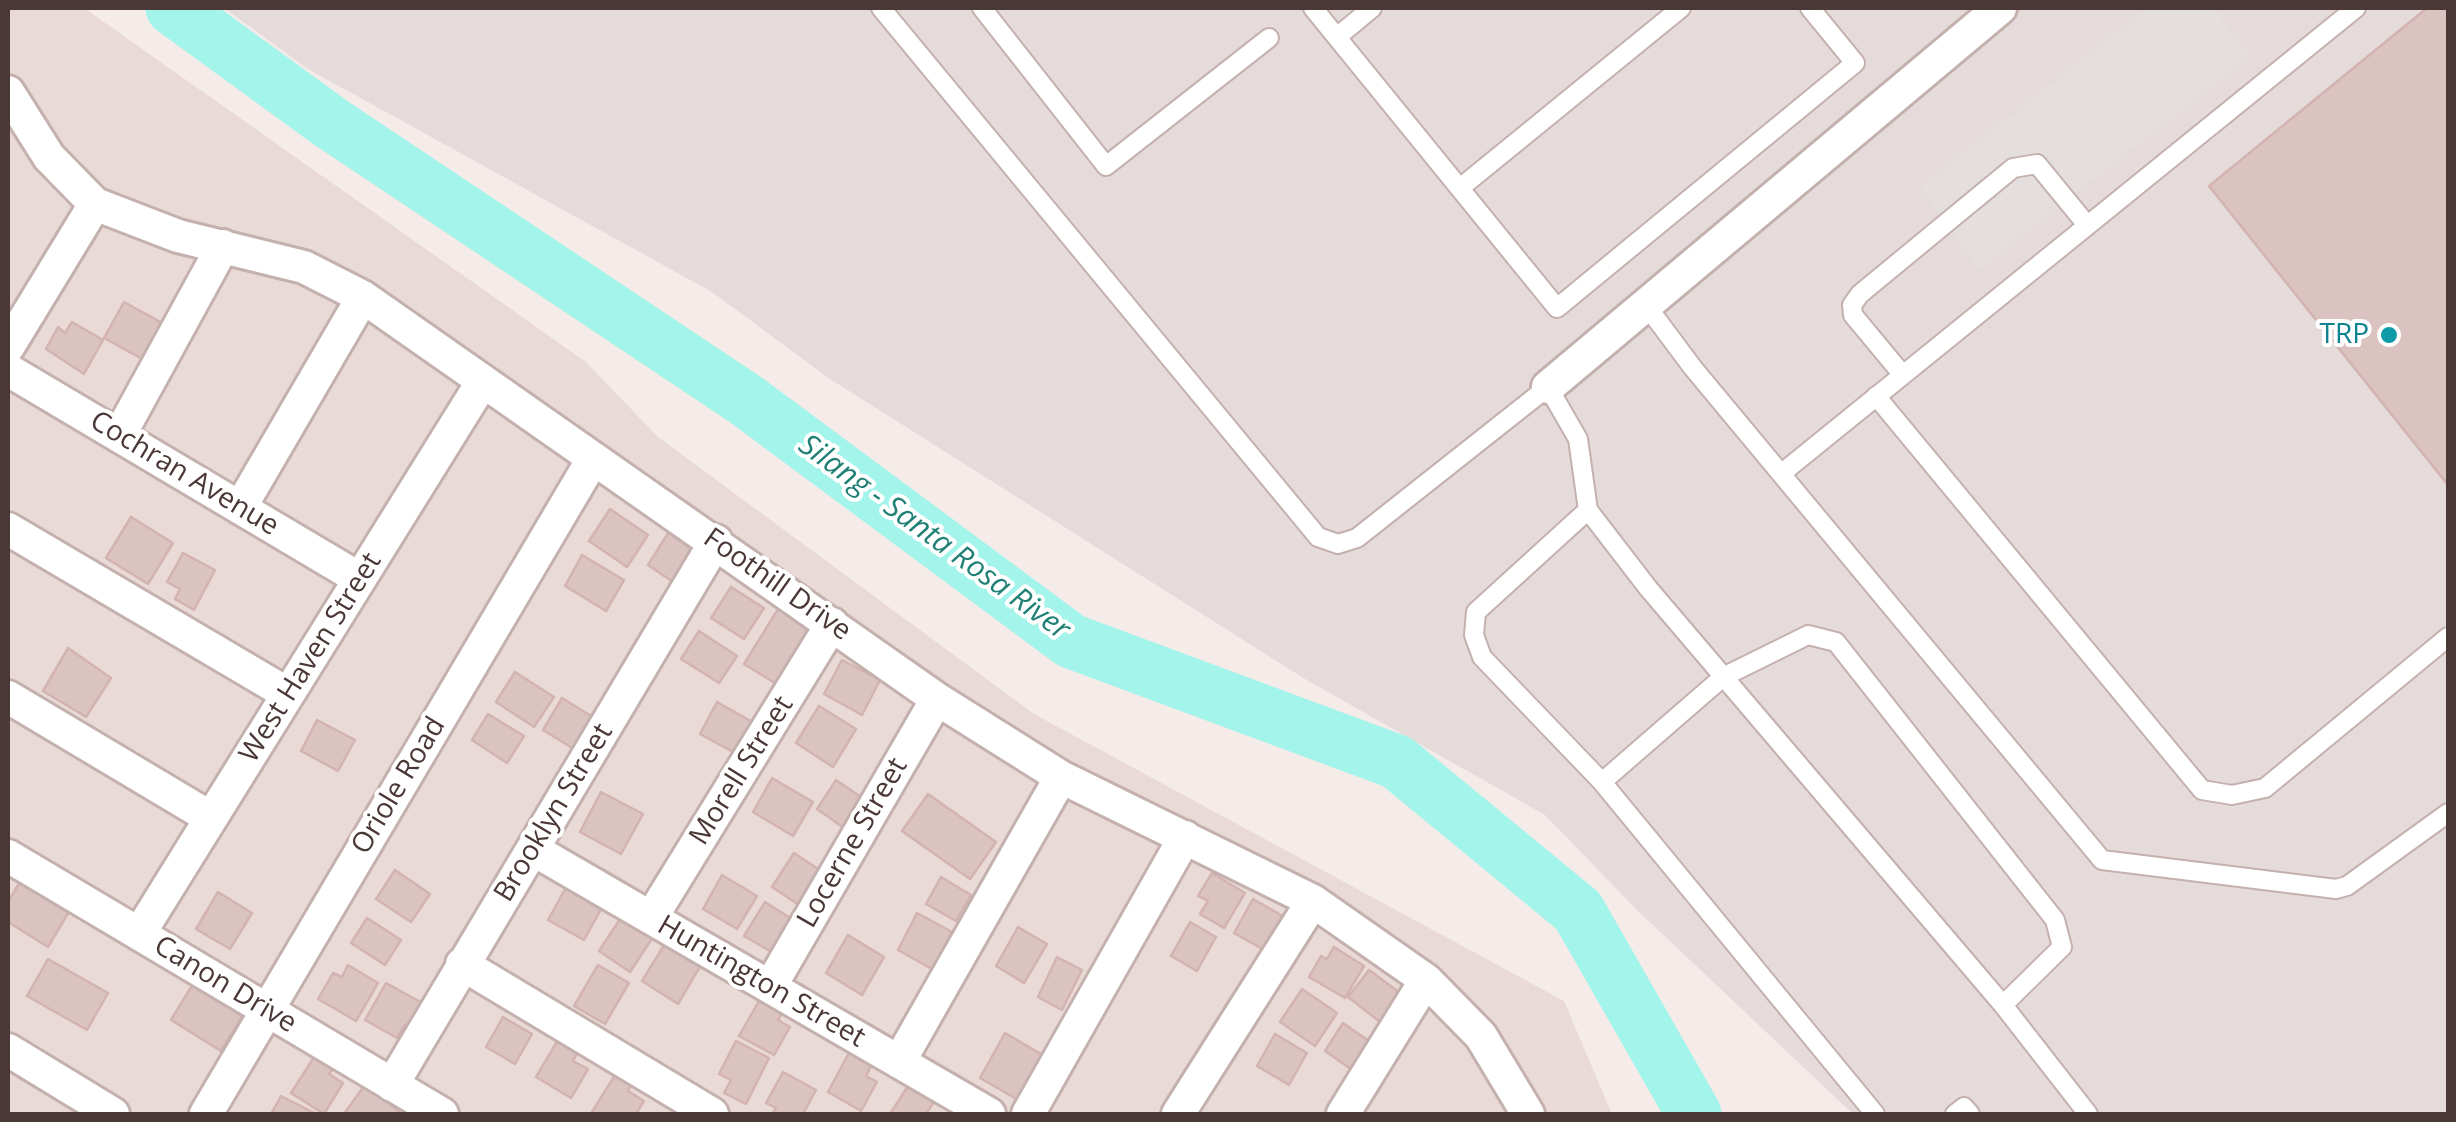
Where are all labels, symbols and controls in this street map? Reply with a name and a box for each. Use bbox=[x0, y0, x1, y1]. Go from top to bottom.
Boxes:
place label: TRP bbox=[2319, 318, 2369, 352]
marker: TRP bbox=[2378, 324, 2400, 346]
street label: Cochran Avenue bbox=[84, 404, 284, 544]
water label: Silang - Santa Rosa River bbox=[791, 428, 1077, 648]
street label: Foothill Drive bbox=[697, 522, 857, 648]
street label: West Haven Street bbox=[233, 547, 389, 769]
street label: Morell Street bbox=[683, 691, 801, 851]
street label: Oriole Road bbox=[345, 711, 453, 861]
street label: Brooklyn Street bbox=[488, 718, 620, 908]
street label: Locerne Street bbox=[791, 752, 915, 934]
street label: Huntington Street bbox=[651, 909, 871, 1055]
street label: Canon Drive bbox=[148, 929, 302, 1041]

